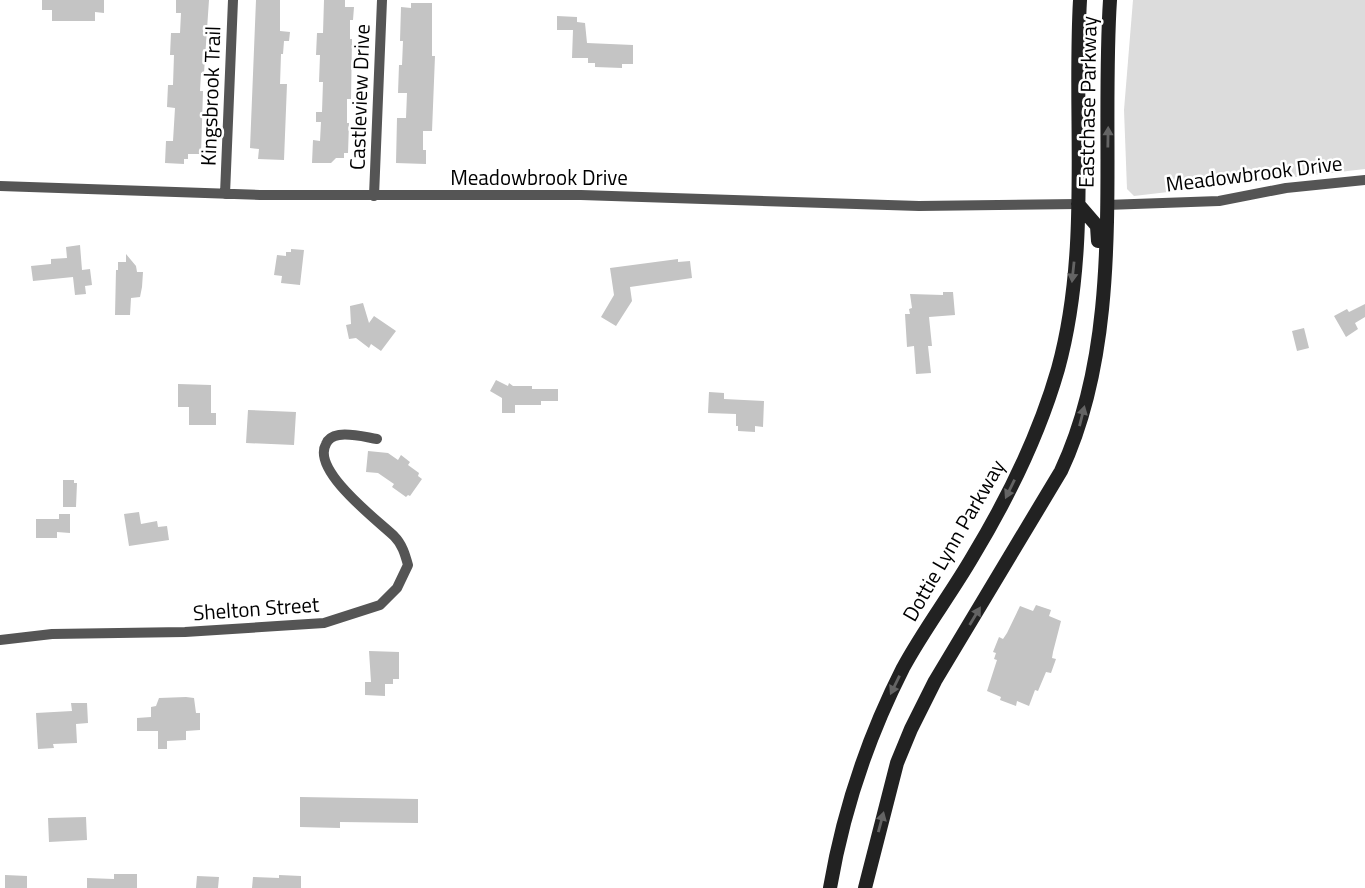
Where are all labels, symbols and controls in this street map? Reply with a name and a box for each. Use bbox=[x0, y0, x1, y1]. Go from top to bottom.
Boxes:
street label: Eastchase Parkway bbox=[1070, 16, 1104, 188]
street label: Castleview Drive bbox=[340, 23, 378, 171]
street label: Kingsbrook Trail bbox=[192, 26, 228, 166]
one-way arrow bbox=[1102, 126, 1114, 148]
street label: Meadowbrook Drive bbox=[1164, 146, 1344, 200]
street label: Meadowbrook Drive bbox=[450, 161, 628, 193]
one-way arrow bbox=[1068, 261, 1079, 283]
one-way arrow bbox=[1077, 405, 1088, 427]
street label: Dottie Lynn Parkway bbox=[894, 453, 1012, 627]
one-way arrow bbox=[1004, 479, 1016, 499]
street label: Shelton Street bbox=[192, 588, 321, 628]
one-way arrow bbox=[968, 606, 981, 625]
one-way arrow bbox=[889, 675, 901, 695]
one-way arrow bbox=[876, 810, 887, 832]

